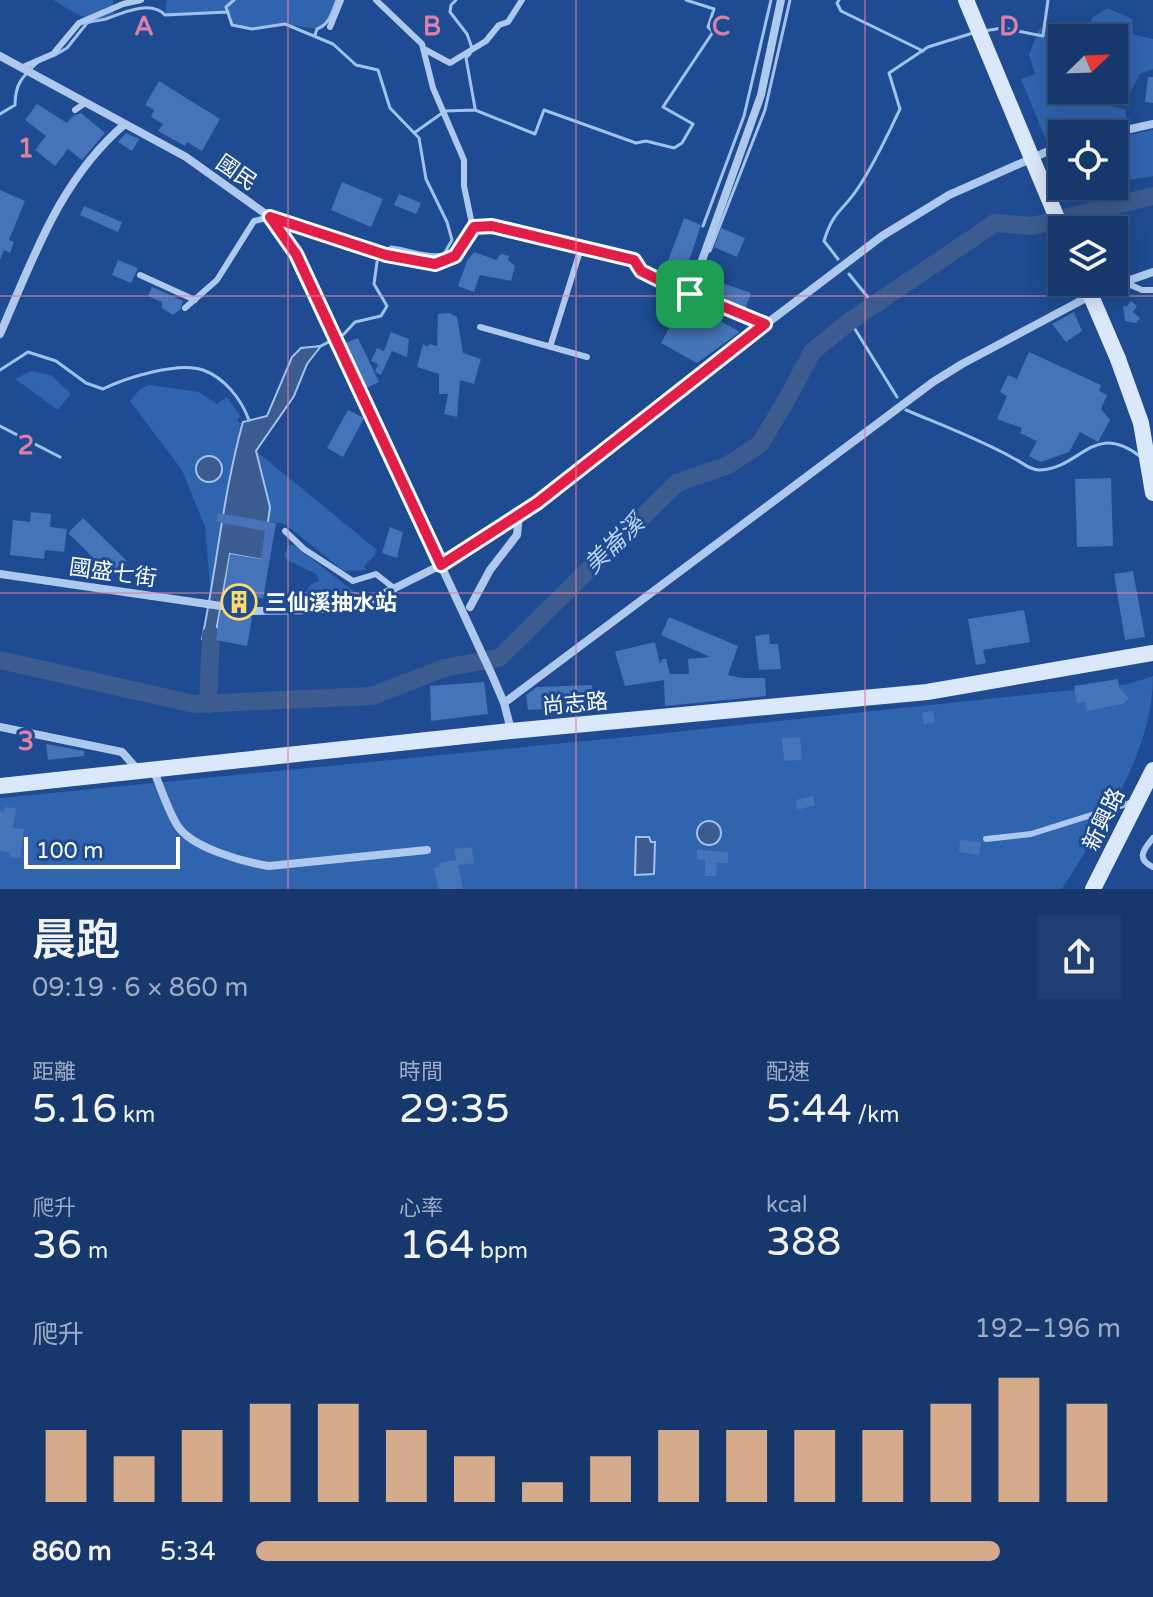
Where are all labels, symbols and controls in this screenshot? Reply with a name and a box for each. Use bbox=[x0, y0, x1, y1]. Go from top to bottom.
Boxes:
text: A bbox=[134, 11, 154, 42]
text: B bbox=[423, 11, 441, 42]
text: C bbox=[712, 11, 730, 42]
text: D bbox=[999, 11, 1019, 42]
north arrow bbox=[1048, 24, 1128, 104]
map controls bbox=[1048, 24, 1128, 296]
button: locate bbox=[1048, 120, 1128, 200]
text: 1 bbox=[18, 133, 34, 164]
street label: 國民 bbox=[211, 150, 262, 196]
button: layers bbox=[1048, 216, 1128, 296]
pin bbox=[656, 260, 724, 328]
icon: arrive bbox=[668, 272, 712, 316]
text: 2 bbox=[18, 430, 34, 461]
water label: 美崙溪 bbox=[578, 507, 652, 580]
street label: 國盛七街 bbox=[67, 554, 158, 592]
building icon: 三仙溪抽水站 bbox=[220, 583, 258, 621]
place label: 三仙溪抽水站 bbox=[265, 590, 397, 616]
street label: 尚志路 bbox=[541, 688, 609, 720]
text: 3 bbox=[18, 726, 34, 757]
street label: 新興路 bbox=[1078, 784, 1130, 855]
scale bar bbox=[24, 833, 180, 869]
text: 100 m bbox=[36, 838, 103, 864]
text: 晨跑 bbox=[32, 915, 120, 968]
button: share bbox=[1037, 915, 1121, 999]
text: 09:19 · 6 × 860 m bbox=[32, 972, 248, 1003]
text: 距離 bbox=[32, 1059, 76, 1085]
text: 時間 bbox=[399, 1059, 443, 1085]
text: 配速 bbox=[766, 1059, 810, 1085]
text: 5.16 bbox=[32, 1085, 117, 1133]
text: 29:35 bbox=[399, 1085, 510, 1133]
text: 5:44 bbox=[766, 1085, 852, 1133]
text: km bbox=[117, 1102, 155, 1128]
text: /km bbox=[852, 1102, 899, 1128]
text: kcal bbox=[766, 1192, 807, 1218]
text: 爬升 bbox=[32, 1195, 76, 1221]
text: 心率 bbox=[399, 1195, 443, 1221]
text: 388 bbox=[766, 1218, 841, 1266]
text: 36 bbox=[32, 1221, 82, 1269]
text: 164 bbox=[399, 1221, 474, 1269]
text: m bbox=[82, 1238, 108, 1264]
text: bpm bbox=[474, 1238, 528, 1264]
text: 192–196 m bbox=[975, 1313, 1121, 1344]
text: 爬升 bbox=[32, 1319, 84, 1350]
text: 860 m bbox=[32, 1536, 112, 1567]
text: 5:34 bbox=[160, 1536, 216, 1567]

